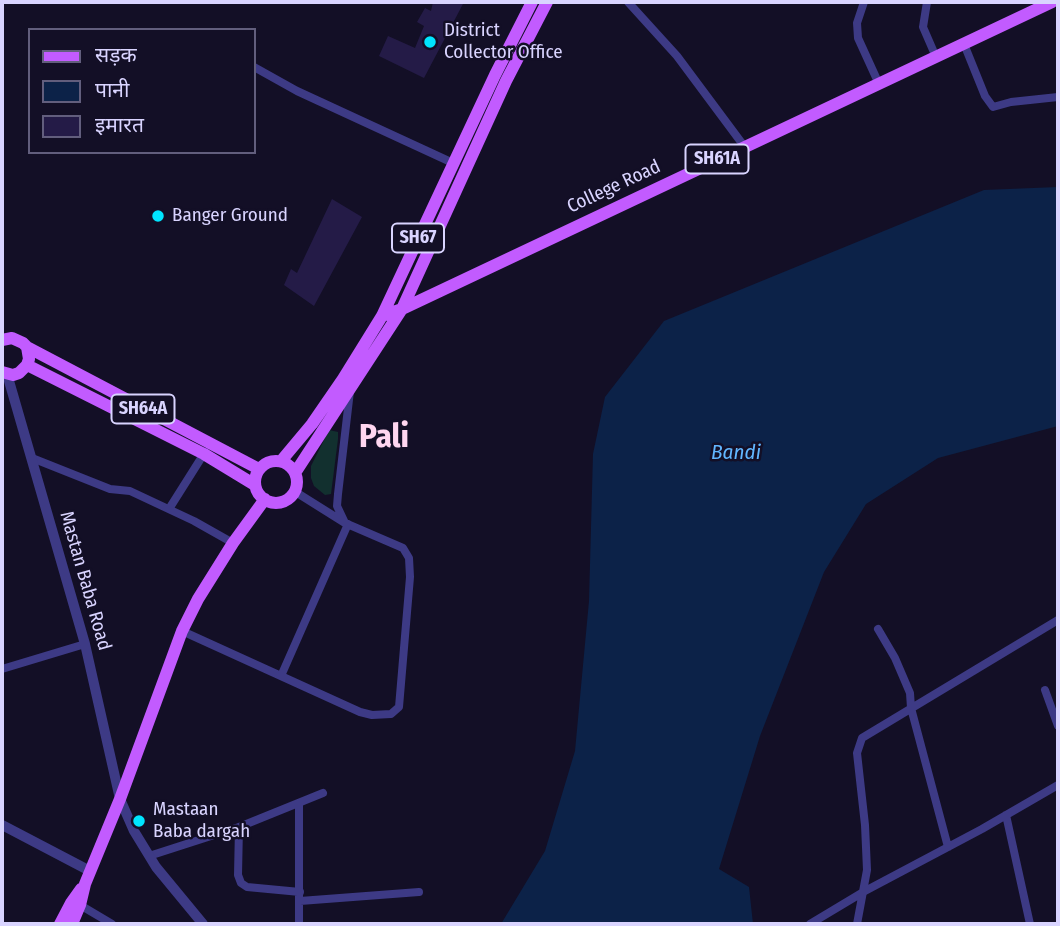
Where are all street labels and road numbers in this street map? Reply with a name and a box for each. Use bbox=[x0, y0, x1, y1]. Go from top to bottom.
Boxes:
road number: SH61A bbox=[686, 144, 748, 174]
street label: College Road bbox=[564, 155, 664, 219]
road number: SH67 bbox=[392, 224, 444, 252]
road number: SH64A bbox=[111, 394, 174, 424]
street label: Mastan Baba Road bbox=[54, 509, 116, 653]

